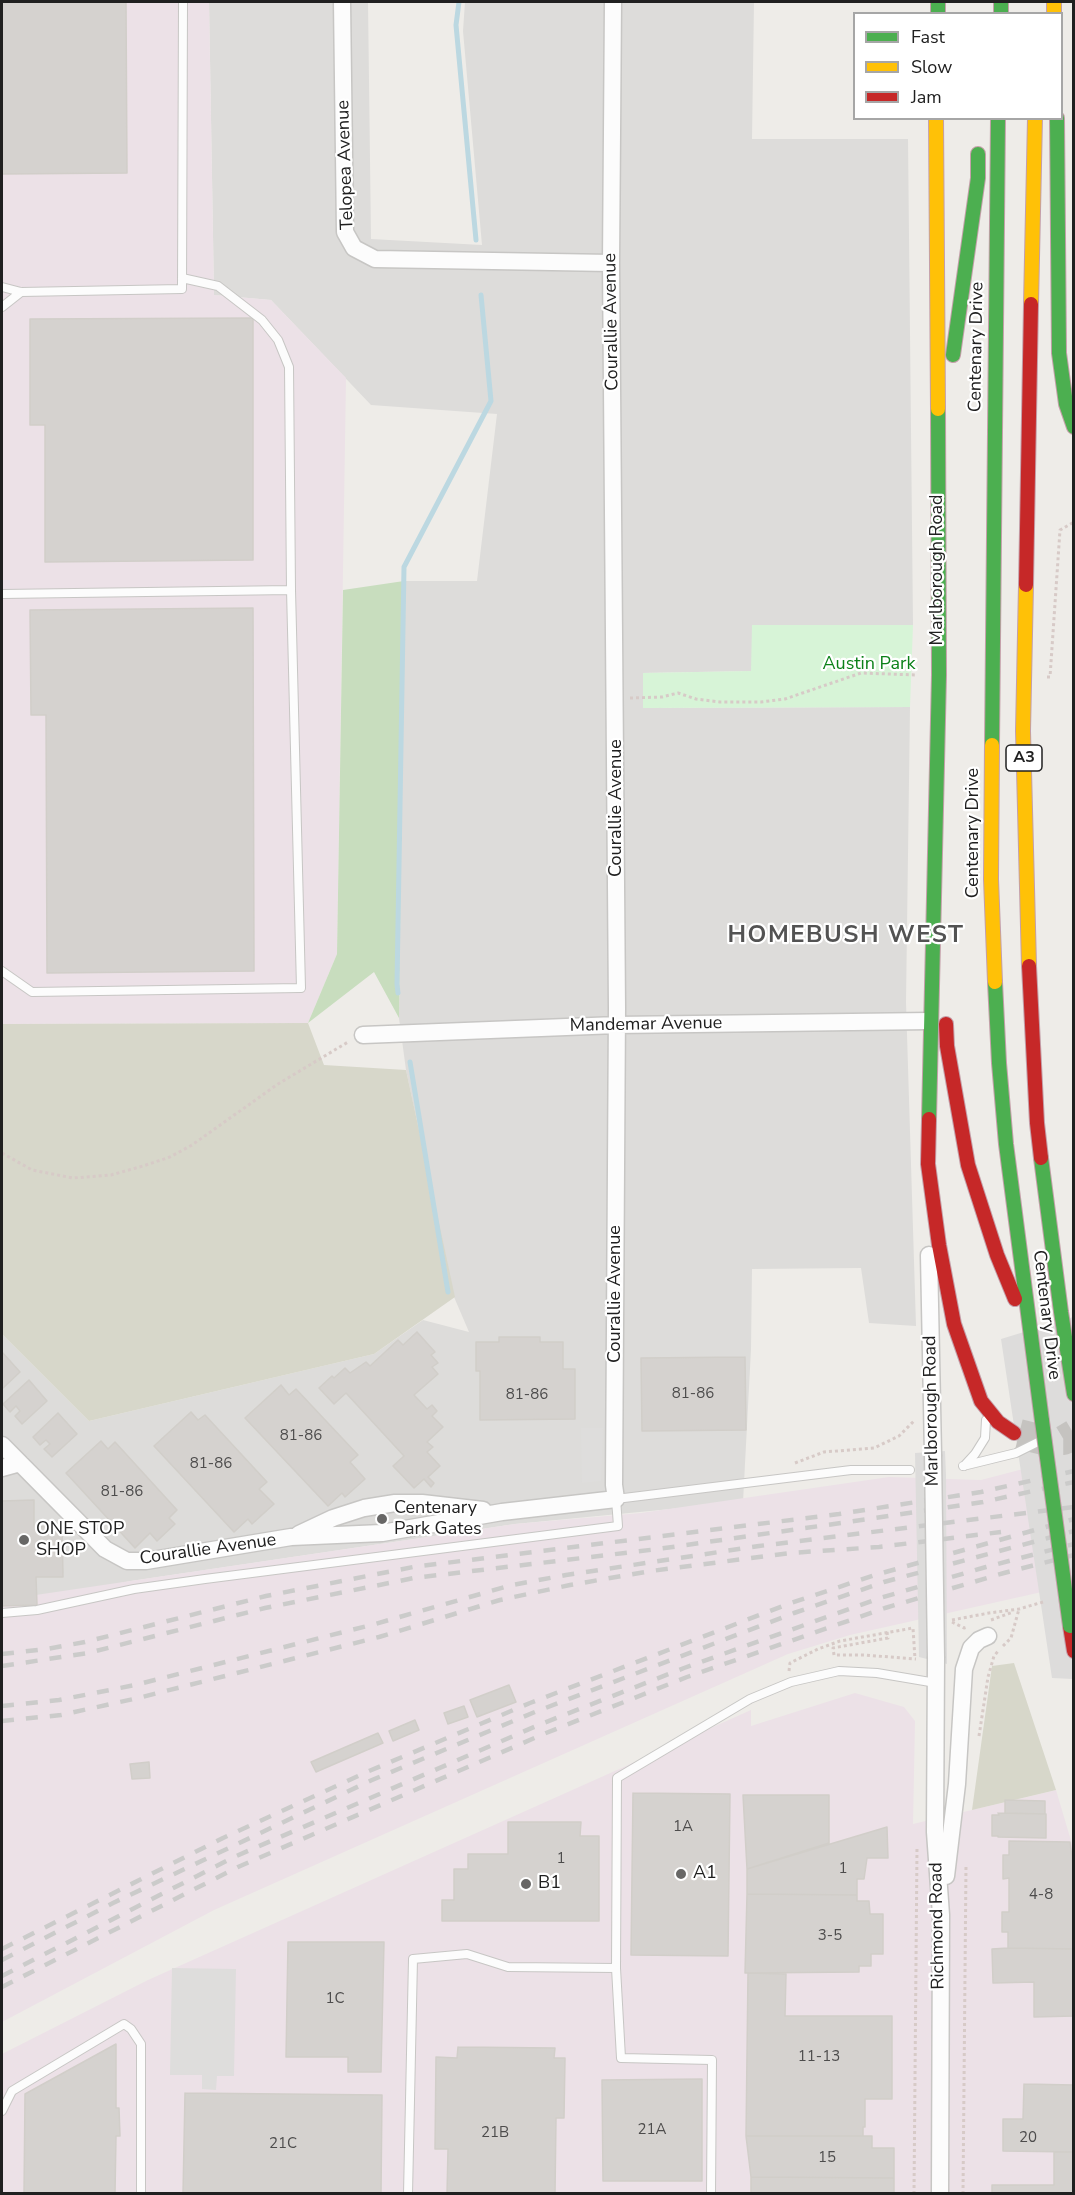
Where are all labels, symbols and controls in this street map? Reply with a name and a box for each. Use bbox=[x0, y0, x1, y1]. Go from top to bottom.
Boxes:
legend bbox=[853, 12, 1063, 120]
text: Fast bbox=[911, 25, 945, 49]
text: Slow bbox=[911, 55, 952, 79]
text: Jam bbox=[911, 85, 942, 109]
street label: Telopea Avenue bbox=[333, 100, 359, 230]
street label: Courallie Avenue bbox=[600, 253, 624, 391]
street label: Centenary Drive bbox=[965, 282, 989, 412]
street label: Marlborough Road bbox=[927, 495, 949, 645]
park label: Austin Park bbox=[822, 654, 916, 676]
street label: Courallie Avenue bbox=[606, 739, 628, 877]
road number: A3 bbox=[1006, 745, 1042, 771]
street label: Centenary Drive bbox=[963, 768, 985, 898]
district label: HOMEBUSH WEST bbox=[728, 922, 964, 950]
street label: Mandemar Avenue bbox=[570, 1013, 722, 1037]
street label: Courallie Avenue bbox=[605, 1225, 627, 1363]
street label: Centenary Drive bbox=[1027, 1249, 1065, 1381]
street label: Marlborough Road bbox=[920, 1335, 944, 1487]
house number: 81-86 bbox=[672, 1385, 714, 1403]
house number: 81-86 bbox=[506, 1386, 548, 1404]
house number: 81-86 bbox=[280, 1427, 322, 1445]
house number: 81-86 bbox=[190, 1455, 232, 1473]
house number: 81-86 bbox=[101, 1483, 143, 1501]
place label: Centenary Park Gates bbox=[394, 1498, 482, 1540]
marker: Centenary Park Gates bbox=[375, 1512, 389, 1526]
place label: ONE STOP SHOP bbox=[36, 1519, 124, 1562]
street label: Courallie Avenue bbox=[138, 1530, 278, 1570]
marker: ONE STOP SHOP bbox=[17, 1533, 31, 1547]
house number: 1A bbox=[673, 1818, 693, 1836]
house number: 1 bbox=[557, 1850, 565, 1868]
house number: 1 bbox=[839, 1860, 847, 1878]
street label: Richmond Road bbox=[926, 1862, 950, 1990]
place label: A1 bbox=[693, 1863, 717, 1885]
marker: A1 bbox=[674, 1867, 688, 1881]
place label: B1 bbox=[538, 1873, 561, 1895]
marker: B1 bbox=[519, 1877, 533, 1891]
house number: 4-8 bbox=[1029, 1886, 1053, 1904]
house number: 3-5 bbox=[818, 1927, 842, 1945]
house number: 1C bbox=[325, 1990, 345, 2008]
house number: 11-13 bbox=[798, 2048, 840, 2066]
house number: 21A bbox=[638, 2121, 666, 2139]
house number: 21B bbox=[481, 2124, 509, 2142]
house number: 20 bbox=[1019, 2129, 1037, 2147]
house number: 21C bbox=[269, 2135, 297, 2153]
house number: 15 bbox=[818, 2149, 836, 2167]

